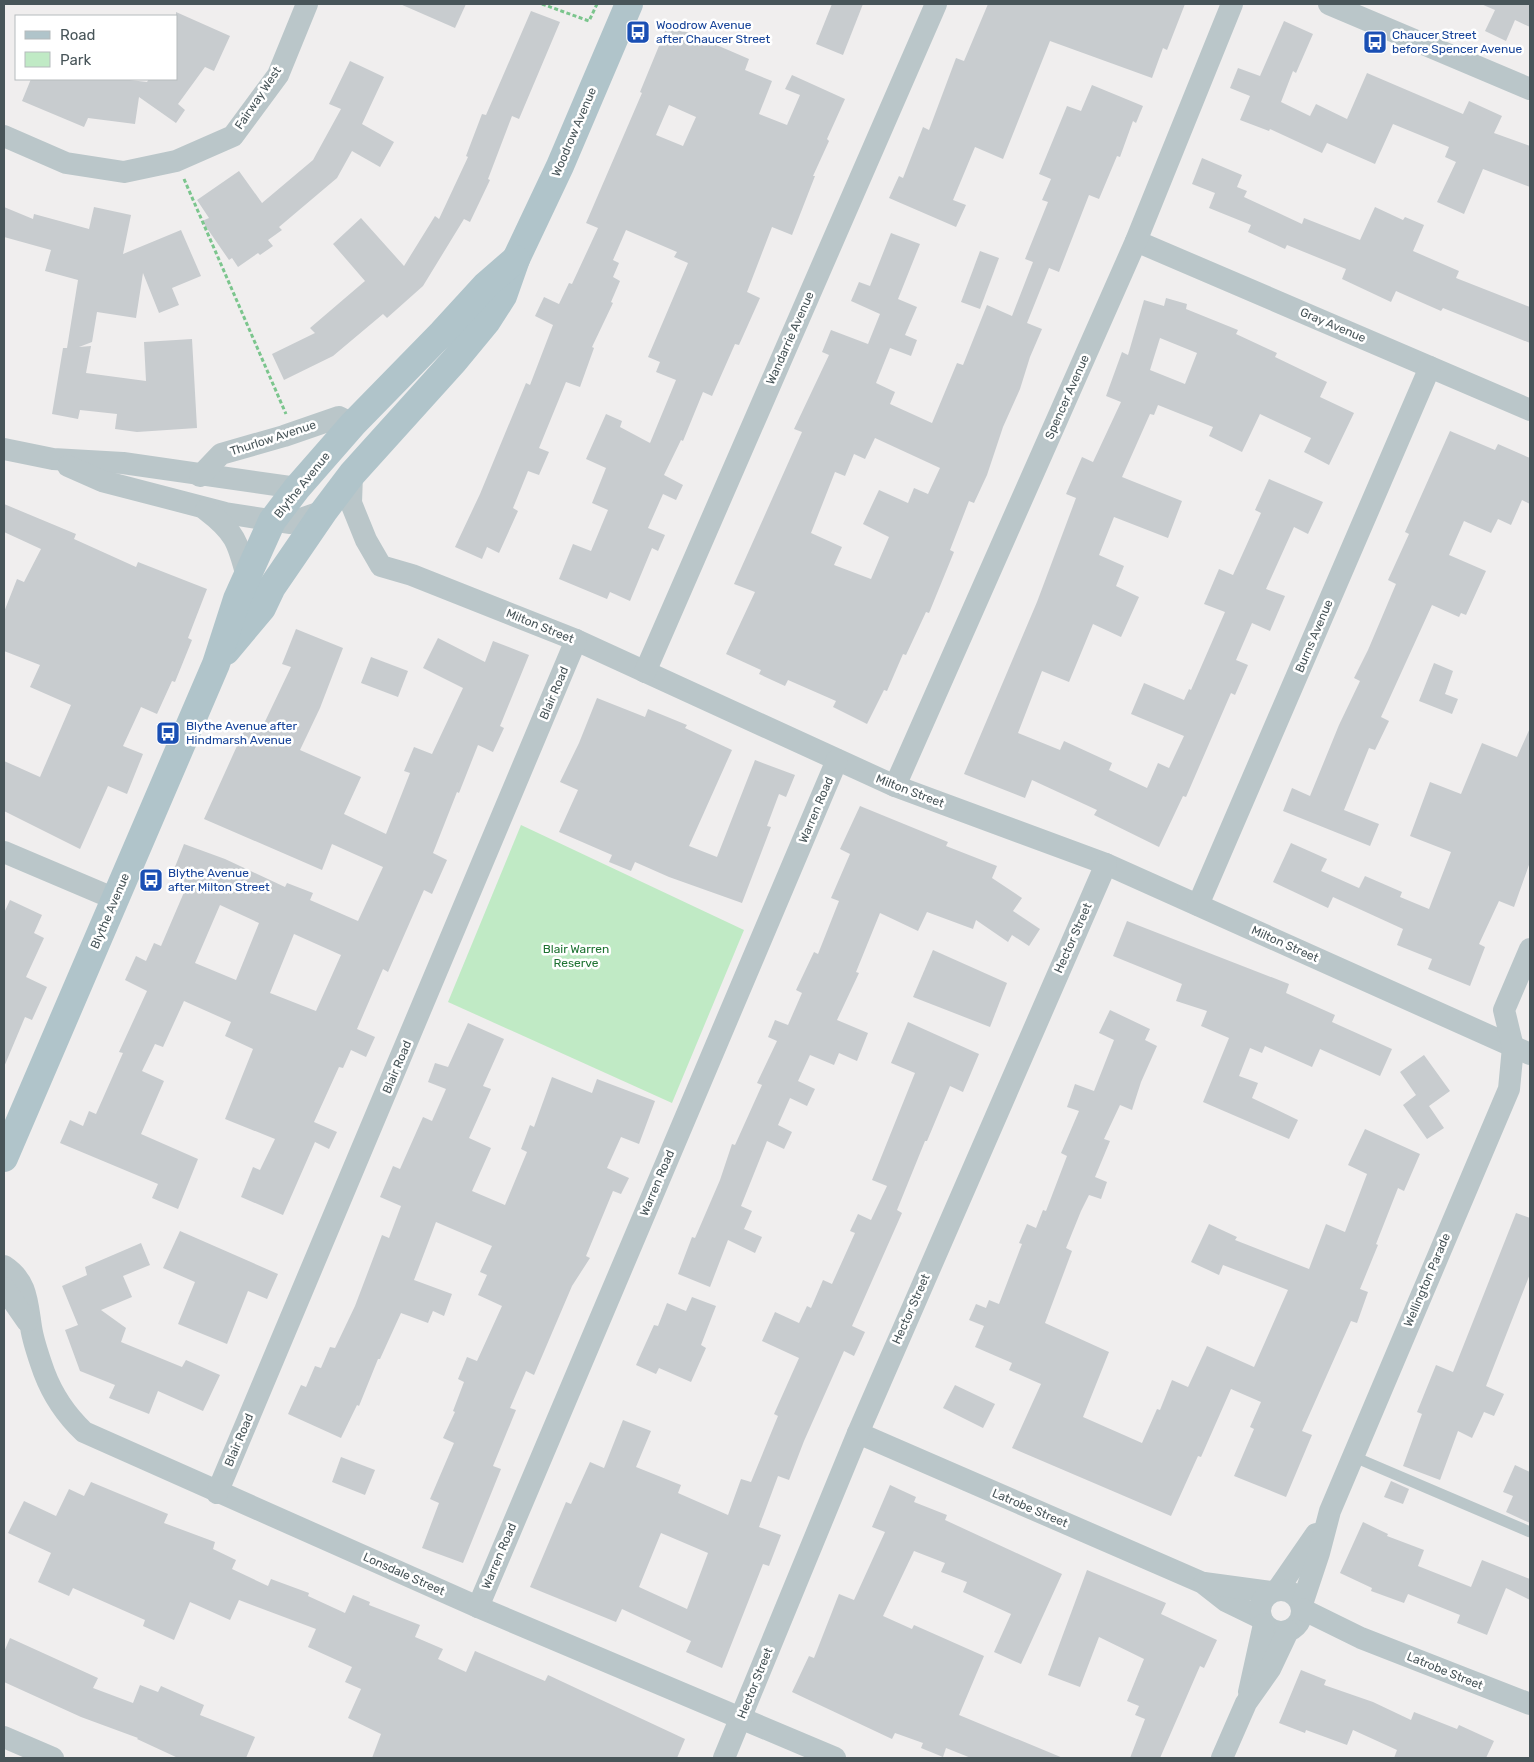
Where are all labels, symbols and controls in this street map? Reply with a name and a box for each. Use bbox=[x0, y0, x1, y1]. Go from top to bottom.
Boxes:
legend bbox=[15, 15, 178, 80]
place label: Woodrow Avenue after Chaucer Street bbox=[656, 18, 771, 46]
bus stop icon: Woodrow Avenue after Chaucer Street bbox=[625, 19, 651, 45]
text: Road bbox=[60, 26, 96, 44]
place label: Chaucer Street before Spencer Avenue bbox=[1392, 28, 1522, 56]
bus stop icon: Chaucer Street before Spencer Avenue bbox=[1362, 29, 1388, 55]
text: Park bbox=[60, 51, 91, 69]
street label: Fairway West bbox=[232, 64, 284, 132]
street label: Woodrow Avenue bbox=[549, 85, 599, 179]
street label: Wandarrie Avenue bbox=[763, 289, 817, 387]
street label: Gray Avenue bbox=[1298, 305, 1368, 345]
street label: Spencer Avenue bbox=[1042, 352, 1092, 441]
street label: Thurlow Avenue bbox=[228, 417, 318, 458]
street label: Blythe Avenue bbox=[271, 449, 333, 521]
street label: Burns Avenue bbox=[1292, 597, 1336, 675]
street label: Milton Street bbox=[504, 606, 576, 646]
street label: Blair Road bbox=[537, 664, 571, 722]
place label: Blythe Avenue after Hindmarsh Avenue bbox=[186, 719, 297, 747]
bus stop icon: Blythe Avenue after Hindmarsh Avenue bbox=[155, 720, 181, 746]
street label: Milton Street bbox=[874, 772, 946, 811]
street label: Warren Road bbox=[796, 775, 836, 845]
place label: Blythe Avenue after Milton Street bbox=[168, 866, 270, 894]
bus stop icon: Blythe Avenue after Milton Street bbox=[138, 867, 164, 893]
street label: Blythe Avenue bbox=[88, 871, 132, 951]
street label: Hector Street bbox=[1051, 900, 1095, 975]
street label: Milton Street bbox=[1249, 923, 1321, 965]
park label: Blair Warren Reserve bbox=[543, 942, 609, 970]
street label: Blair Road bbox=[380, 1038, 414, 1096]
street label: Warren Road bbox=[637, 1148, 677, 1218]
street label: Wellington Parade bbox=[1401, 1231, 1453, 1329]
street label: Hector Street bbox=[889, 1271, 933, 1346]
street label: Blair Road bbox=[222, 1411, 256, 1469]
street label: Latrobe Street bbox=[990, 1486, 1070, 1530]
street label: Warren Road bbox=[479, 1521, 519, 1591]
street label: Lonsdale Street bbox=[361, 1550, 447, 1598]
street label: Hector Street bbox=[734, 1645, 776, 1721]
street label: Latrobe Street bbox=[1405, 1649, 1485, 1693]

